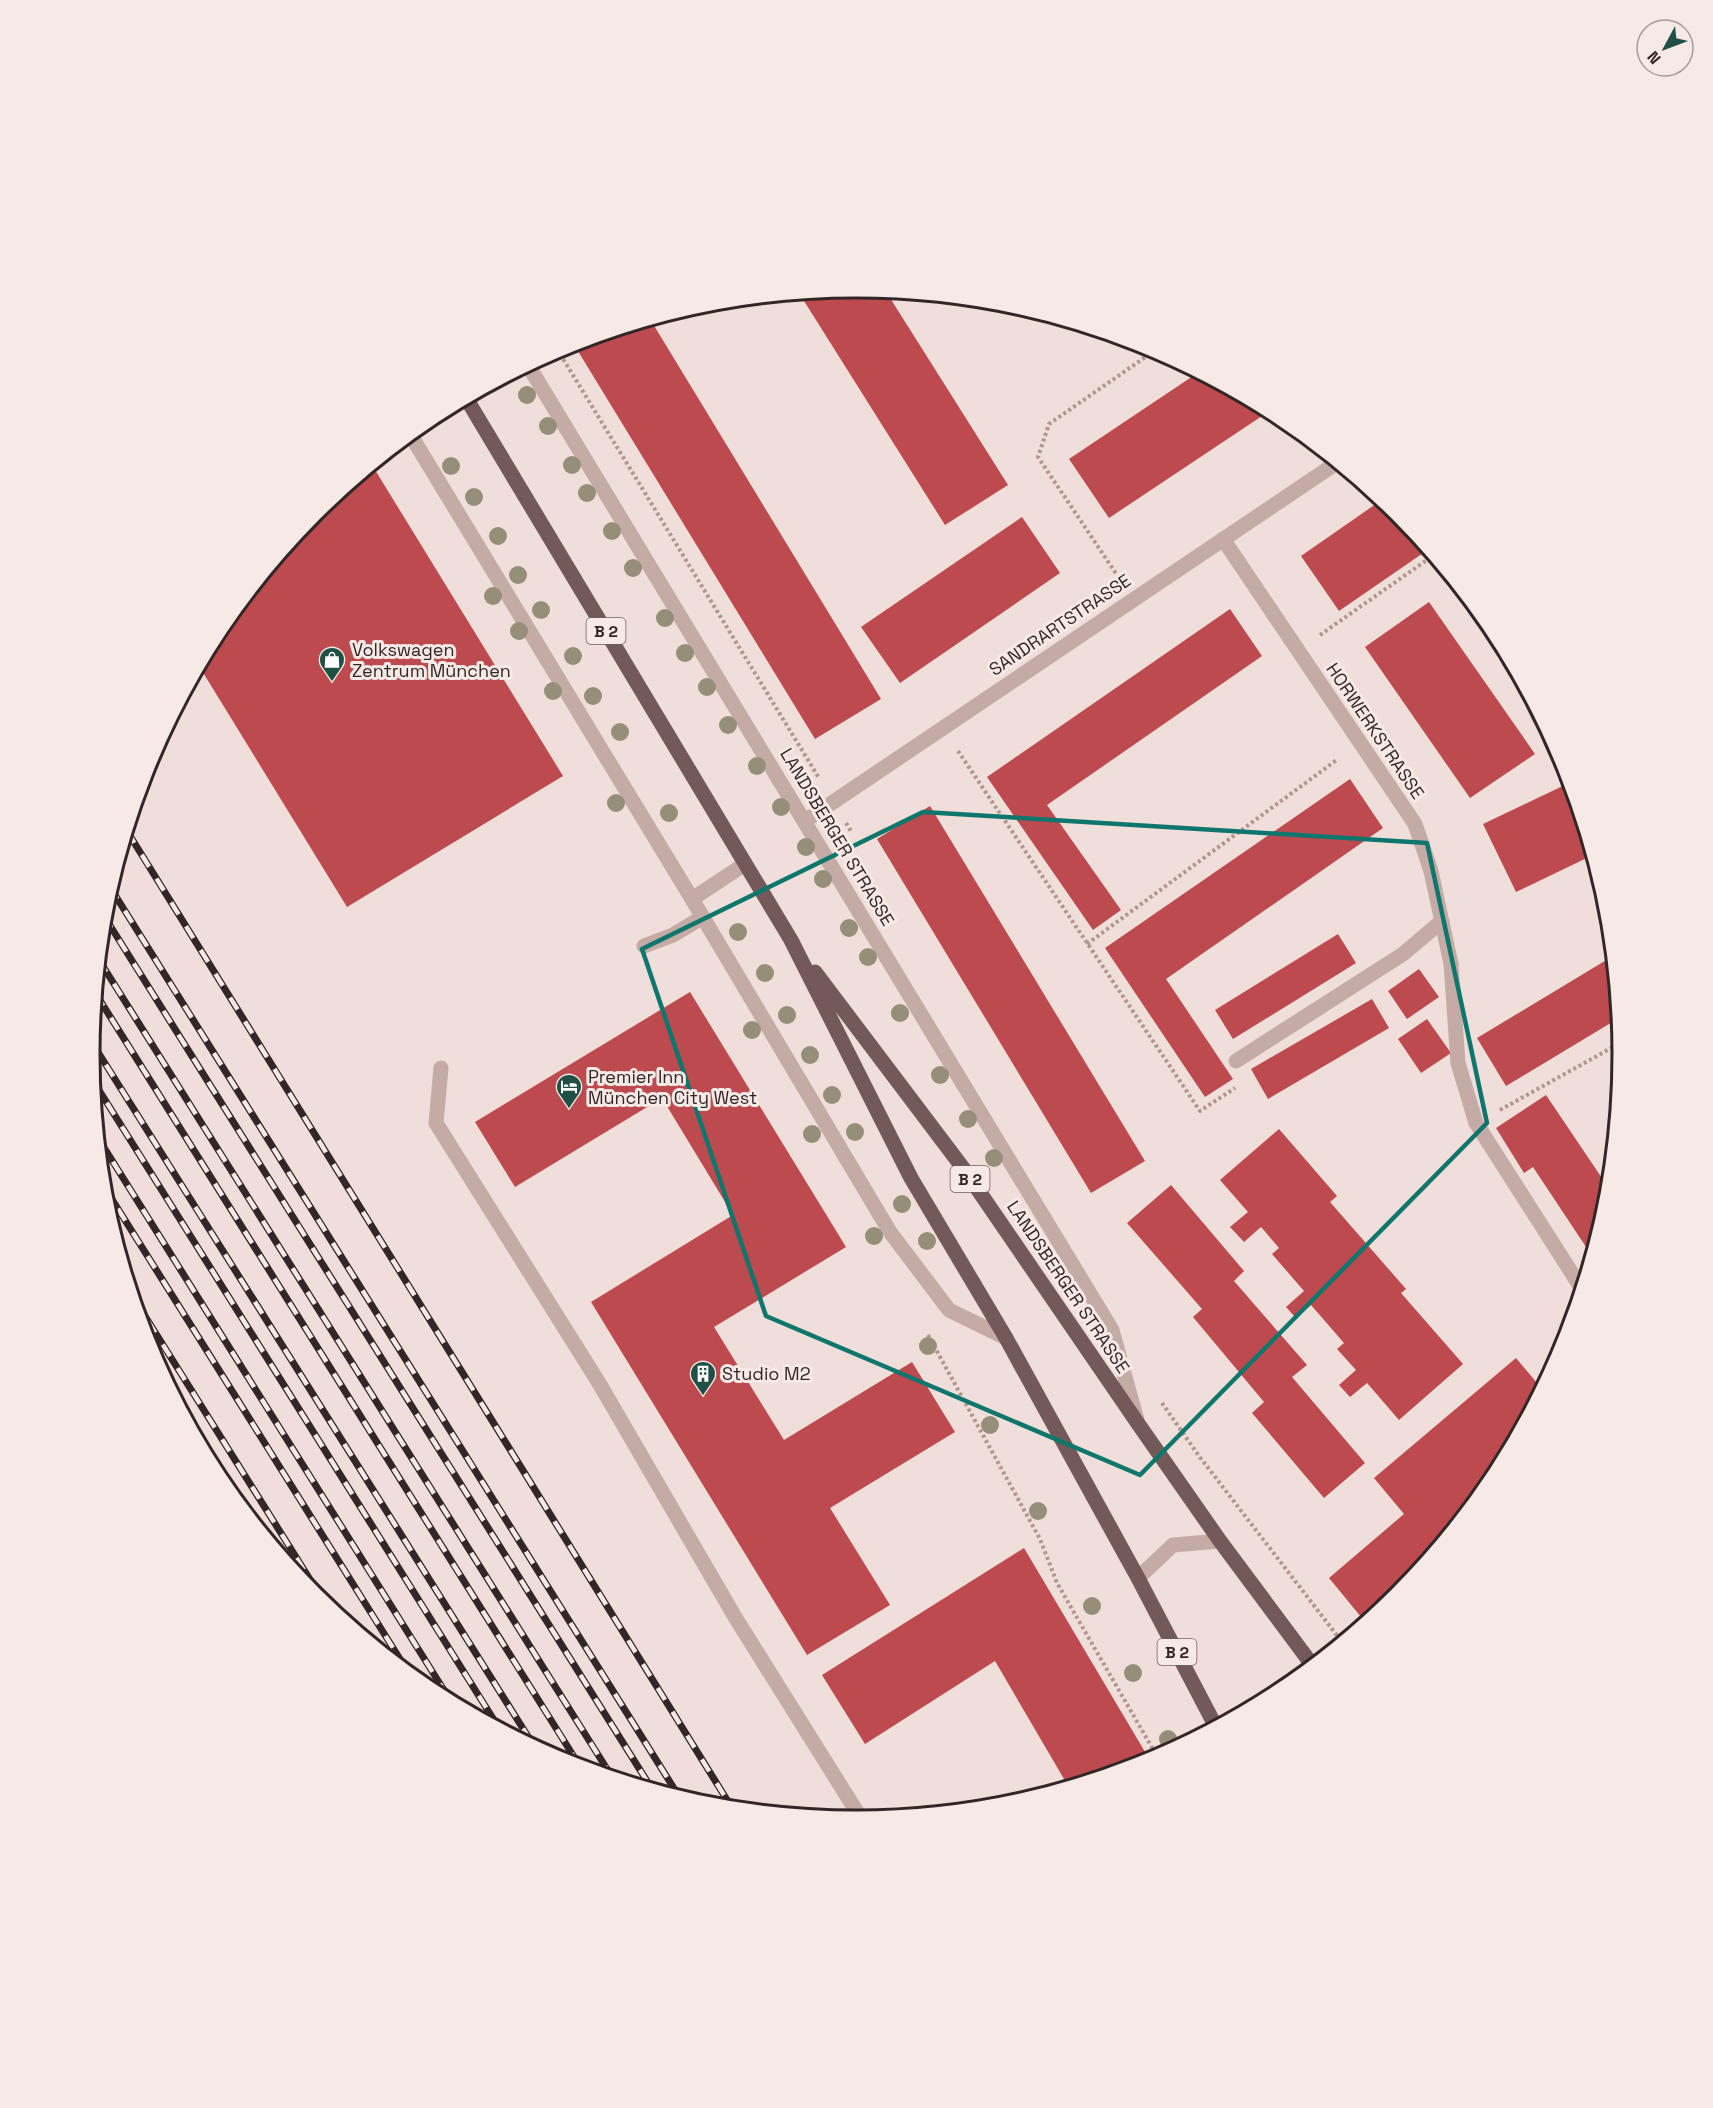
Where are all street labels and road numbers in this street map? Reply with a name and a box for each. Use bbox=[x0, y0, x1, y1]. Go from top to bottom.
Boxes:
street label: SANDRARTSTRASSE bbox=[984, 569, 1135, 681]
road number: B 2 bbox=[586, 618, 626, 644]
street label: HORWERKSTRASSE bbox=[1321, 658, 1429, 803]
street label: LANDSBERGER STRASSE bbox=[775, 744, 900, 930]
road number: B 2 bbox=[950, 1166, 990, 1192]
street label: LANDSBERGER STRASSE bbox=[1002, 1196, 1135, 1377]
road number: B 2 bbox=[1158, 1639, 1196, 1665]

